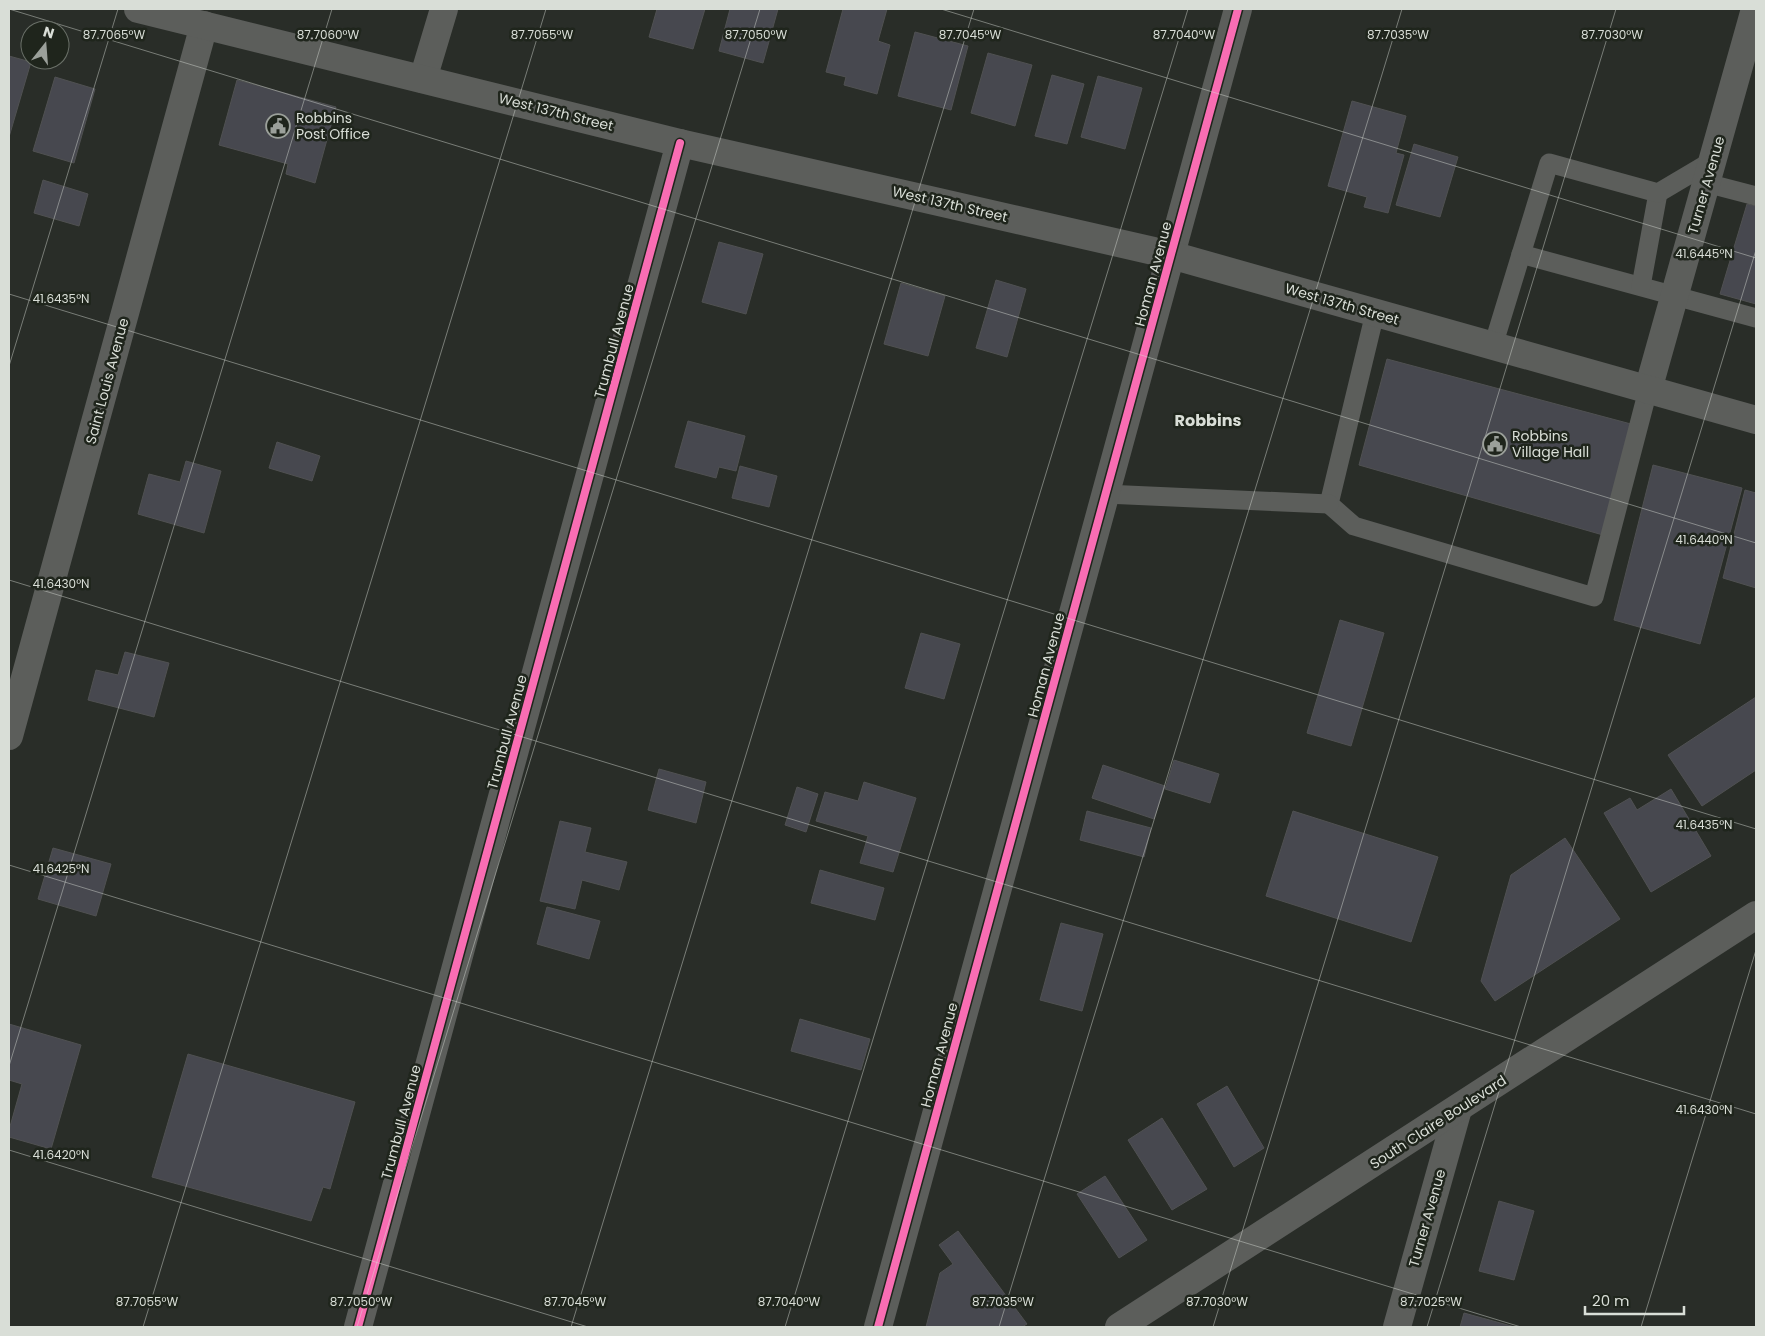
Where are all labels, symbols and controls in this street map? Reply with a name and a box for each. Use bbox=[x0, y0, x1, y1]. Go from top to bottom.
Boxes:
north arrow bbox=[20, 20, 70, 70]
text: N bbox=[41, 21, 57, 44]
text: 87.7065°W bbox=[83, 26, 146, 43]
text: 87.7060°W bbox=[297, 26, 360, 43]
text: 87.7055°W bbox=[511, 26, 574, 43]
text: 87.7050°W bbox=[725, 26, 788, 43]
text: 87.7045°W bbox=[939, 26, 1002, 43]
text: 87.7040°W bbox=[1153, 26, 1216, 43]
text: 87.7035°W bbox=[1367, 26, 1429, 43]
text: 87.7030°W bbox=[1581, 26, 1643, 43]
street label: West 137th Street bbox=[497, 88, 615, 136]
place label: Robbins Post Office bbox=[296, 108, 370, 144]
public building icon: Robbins Post Office bbox=[265, 113, 291, 139]
street label: Turner Avenue bbox=[1682, 133, 1730, 236]
street label: West 137th Street bbox=[890, 181, 1010, 227]
street label: Homan Avenue bbox=[1129, 219, 1177, 329]
text: 41.6445°N bbox=[1675, 245, 1733, 262]
street label: West 137th Street bbox=[1283, 278, 1401, 330]
street label: Trumbull Avenue bbox=[589, 281, 639, 400]
text: 41.6435°N bbox=[32, 290, 90, 307]
street label: Saint Louis Avenue bbox=[81, 315, 134, 446]
district label: Robbins bbox=[1175, 409, 1241, 432]
place label: Robbins Village Hall bbox=[1512, 426, 1589, 462]
public building icon: Robbins Village Hall bbox=[1482, 431, 1508, 457]
text: 41.6440°N bbox=[1675, 531, 1733, 548]
text: 41.6430°N bbox=[32, 575, 90, 592]
street label: Homan Avenue bbox=[1022, 610, 1070, 720]
street label: Trumbull Avenue bbox=[482, 672, 532, 791]
text: 41.6435°N bbox=[1675, 816, 1733, 833]
text: 41.6425°N bbox=[33, 860, 89, 877]
street label: Homan Avenue bbox=[915, 1000, 963, 1110]
street label: Trumbull Avenue bbox=[376, 1062, 426, 1181]
street label: South Claire Boulevard bbox=[1366, 1070, 1510, 1174]
text: 41.6430°N bbox=[1675, 1101, 1733, 1118]
text: 41.6420°N bbox=[33, 1146, 89, 1163]
street label: Turner Avenue bbox=[1403, 1166, 1451, 1269]
scale bar bbox=[1585, 1284, 1684, 1316]
text: 20 m bbox=[1592, 1290, 1630, 1311]
text: 87.7055°W bbox=[116, 1293, 179, 1310]
text: 87.7050°W bbox=[330, 1293, 393, 1310]
text: 87.7045°W bbox=[544, 1293, 607, 1310]
text: 87.7040°W bbox=[758, 1293, 821, 1310]
text: 87.7035°W bbox=[972, 1293, 1034, 1310]
text: 87.7030°W bbox=[1186, 1293, 1248, 1310]
text: 87.7025°W bbox=[1400, 1293, 1462, 1310]

